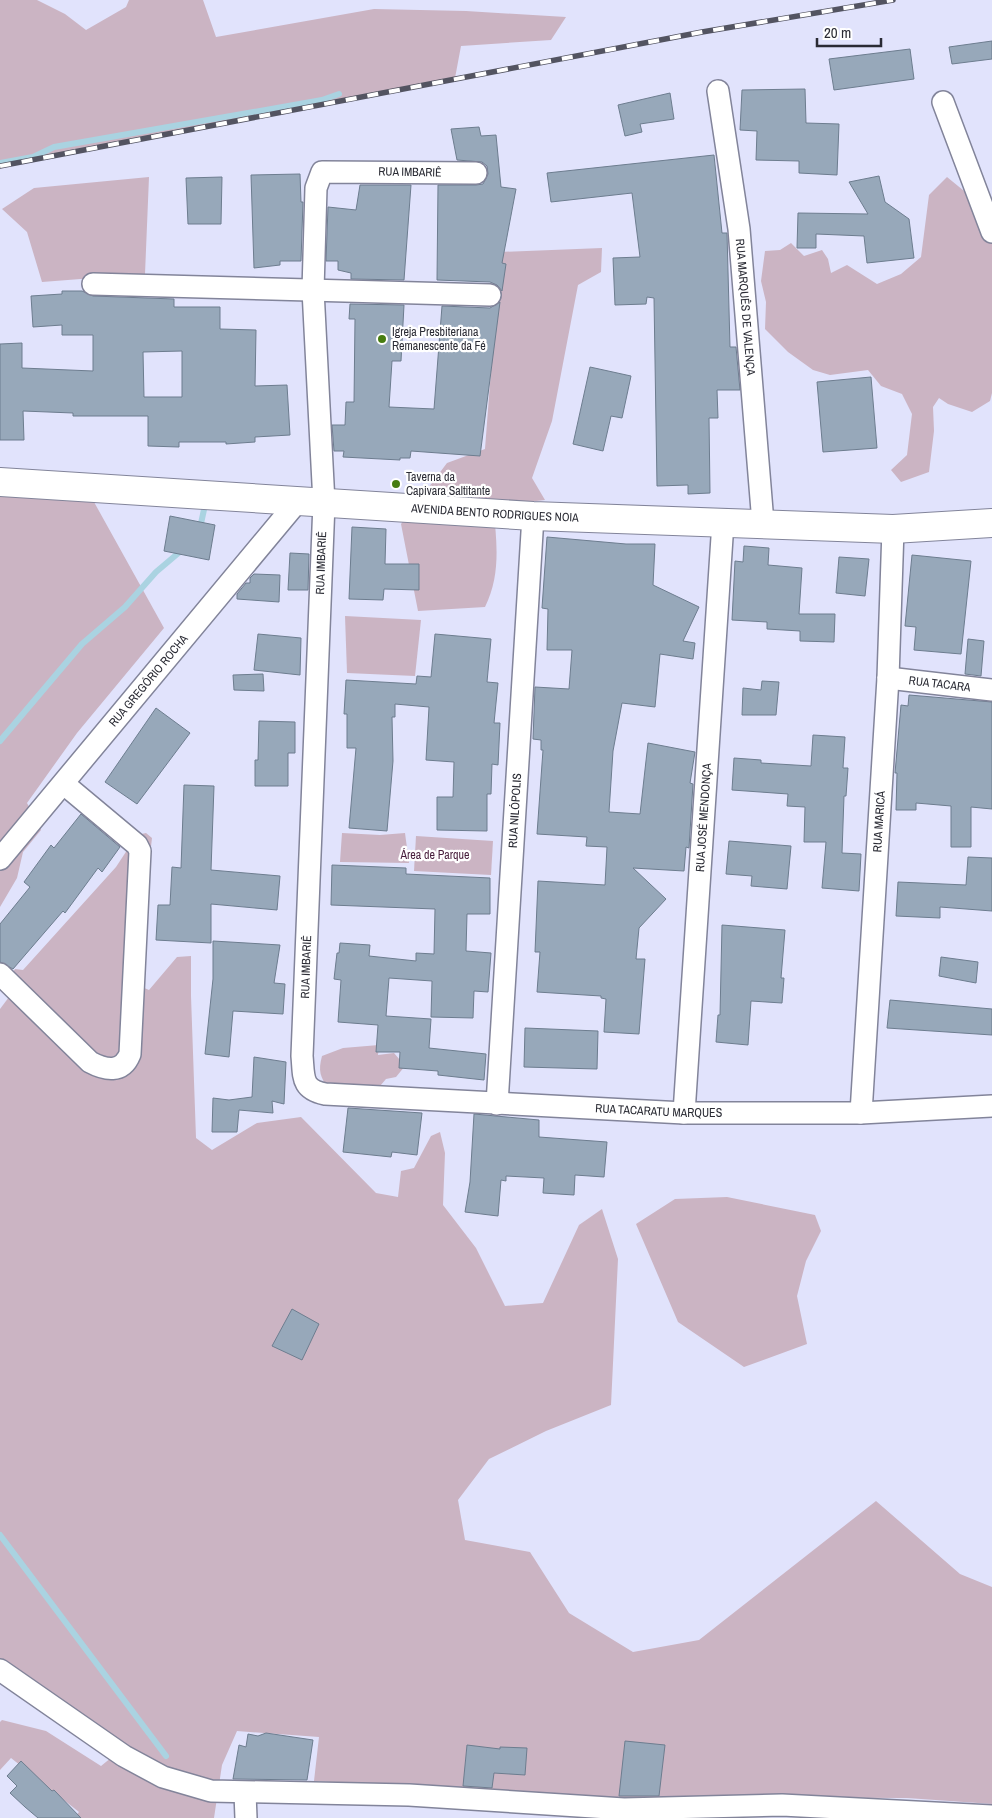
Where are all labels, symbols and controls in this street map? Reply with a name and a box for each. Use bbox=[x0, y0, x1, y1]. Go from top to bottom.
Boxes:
scale bar bbox=[817, 15, 881, 47]
text: 20 m bbox=[824, 22, 851, 43]
street label: RUA IMBARIÊ bbox=[378, 163, 442, 181]
street label: RUA MARQUÊS DE VALENÇA bbox=[732, 238, 759, 377]
place label: Igreja Presbiteriana Remanescente da Fé bbox=[392, 324, 486, 354]
marker: Igreja Presbiteriana Remanescente da Fé bbox=[376, 333, 388, 345]
place label: Taverna da Capivara Saltitante bbox=[406, 469, 490, 499]
marker: Taverna da Capivara Saltitante bbox=[390, 478, 402, 490]
street label: AVENIDA BENTO RODRIGUES NOIA bbox=[410, 500, 579, 526]
street label: RUA IMBARIÊ bbox=[312, 531, 330, 595]
street label: RUA GREGÓRIO ROCHA bbox=[105, 631, 192, 730]
street label: RUA TACARA bbox=[908, 672, 972, 696]
street label: RUA JOSÉ MENDONÇA bbox=[692, 762, 715, 873]
street label: RUA NILÓPOLIS bbox=[505, 772, 525, 848]
street label: RUA MARICÁ bbox=[869, 790, 889, 853]
park label: Área de Parque bbox=[400, 847, 469, 863]
street label: RUA IMBARIÊ bbox=[297, 935, 315, 999]
street label: RUA TACARATU MARQUES bbox=[595, 1100, 723, 1121]

